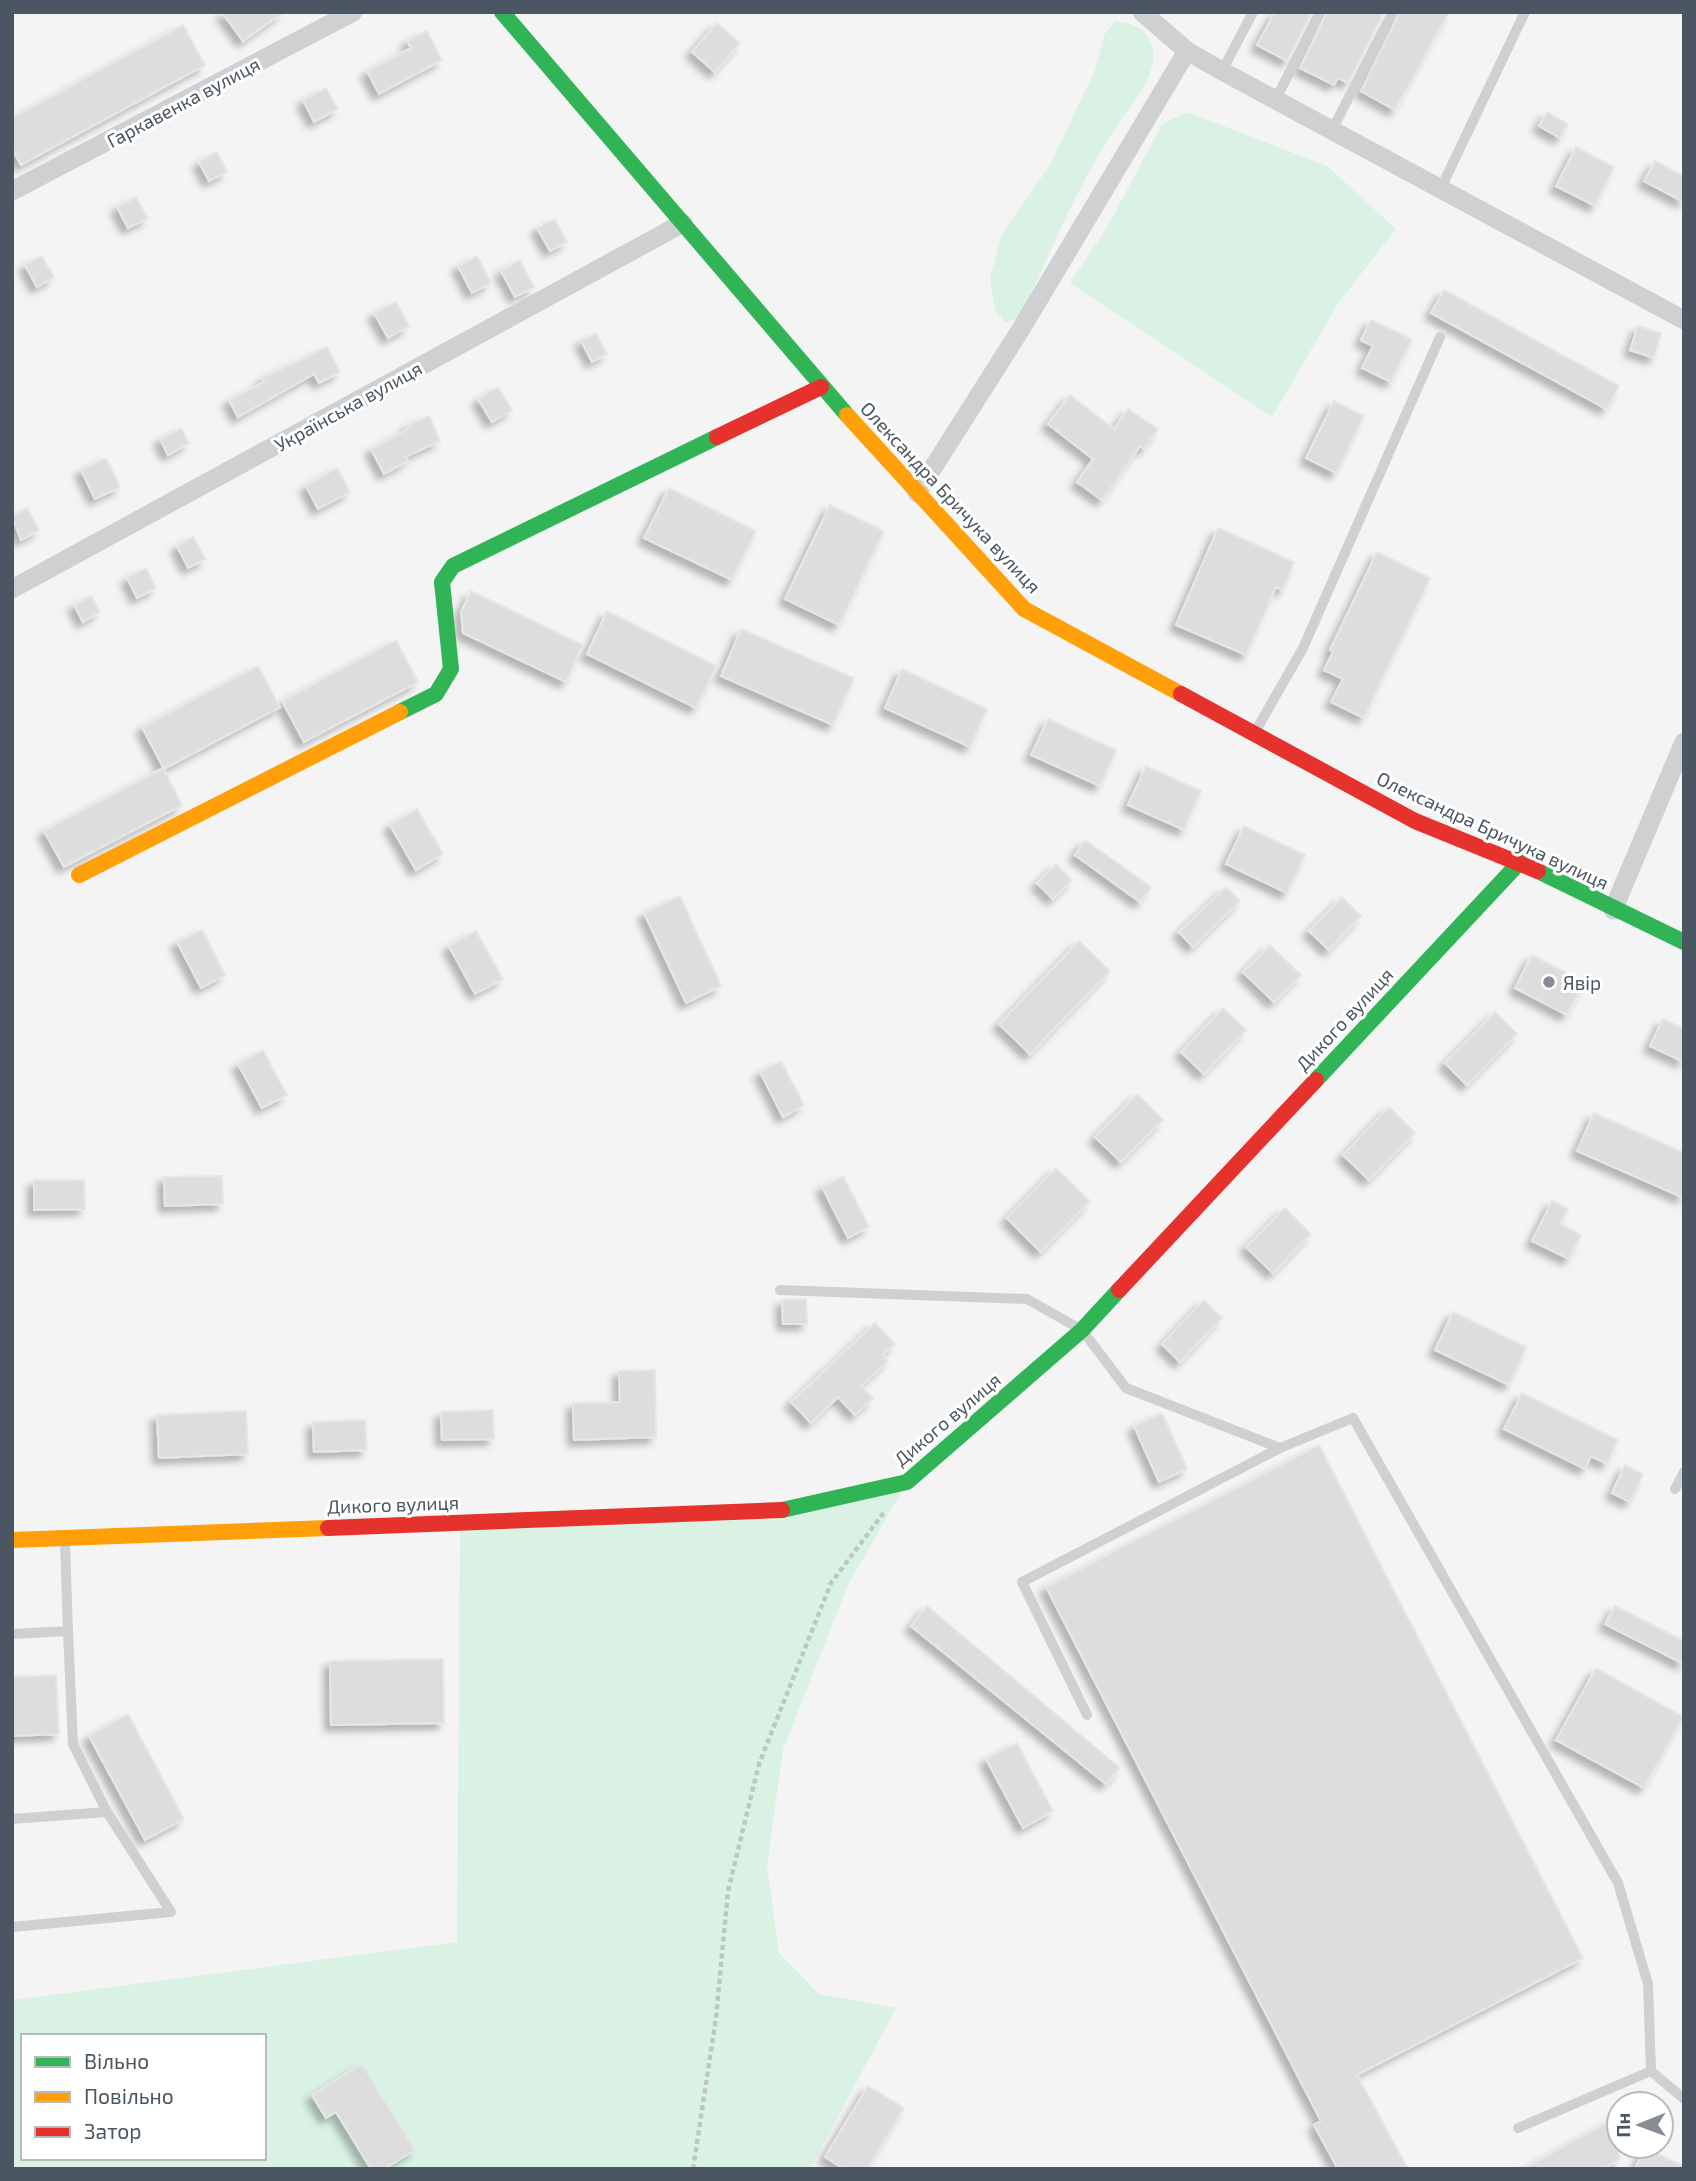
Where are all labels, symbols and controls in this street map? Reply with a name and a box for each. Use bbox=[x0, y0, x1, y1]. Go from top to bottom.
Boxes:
street label: Гаркавенка вулиця bbox=[103, 52, 264, 153]
street label: Українська вулиця bbox=[270, 356, 426, 457]
street label: Олександра Бричука вулиця bbox=[855, 396, 1046, 598]
street label: Олександра Бричука вулиця bbox=[1373, 766, 1613, 895]
street label: Дикого вулиця bbox=[1290, 963, 1398, 1076]
place label: Явiр bbox=[1563, 971, 1601, 994]
marker: Явiр bbox=[1541, 974, 1557, 990]
street label: Дикого вулиця bbox=[889, 1368, 1006, 1471]
street label: Дикого вулиця bbox=[326, 1490, 460, 1519]
legend bbox=[21, 2034, 266, 2160]
text: Вільно bbox=[84, 2048, 149, 2073]
text: Повільно bbox=[84, 2083, 174, 2108]
north arrow bbox=[1605, 2090, 1675, 2160]
text: Пн bbox=[1611, 2113, 1634, 2138]
text: Затор bbox=[84, 2118, 142, 2143]

